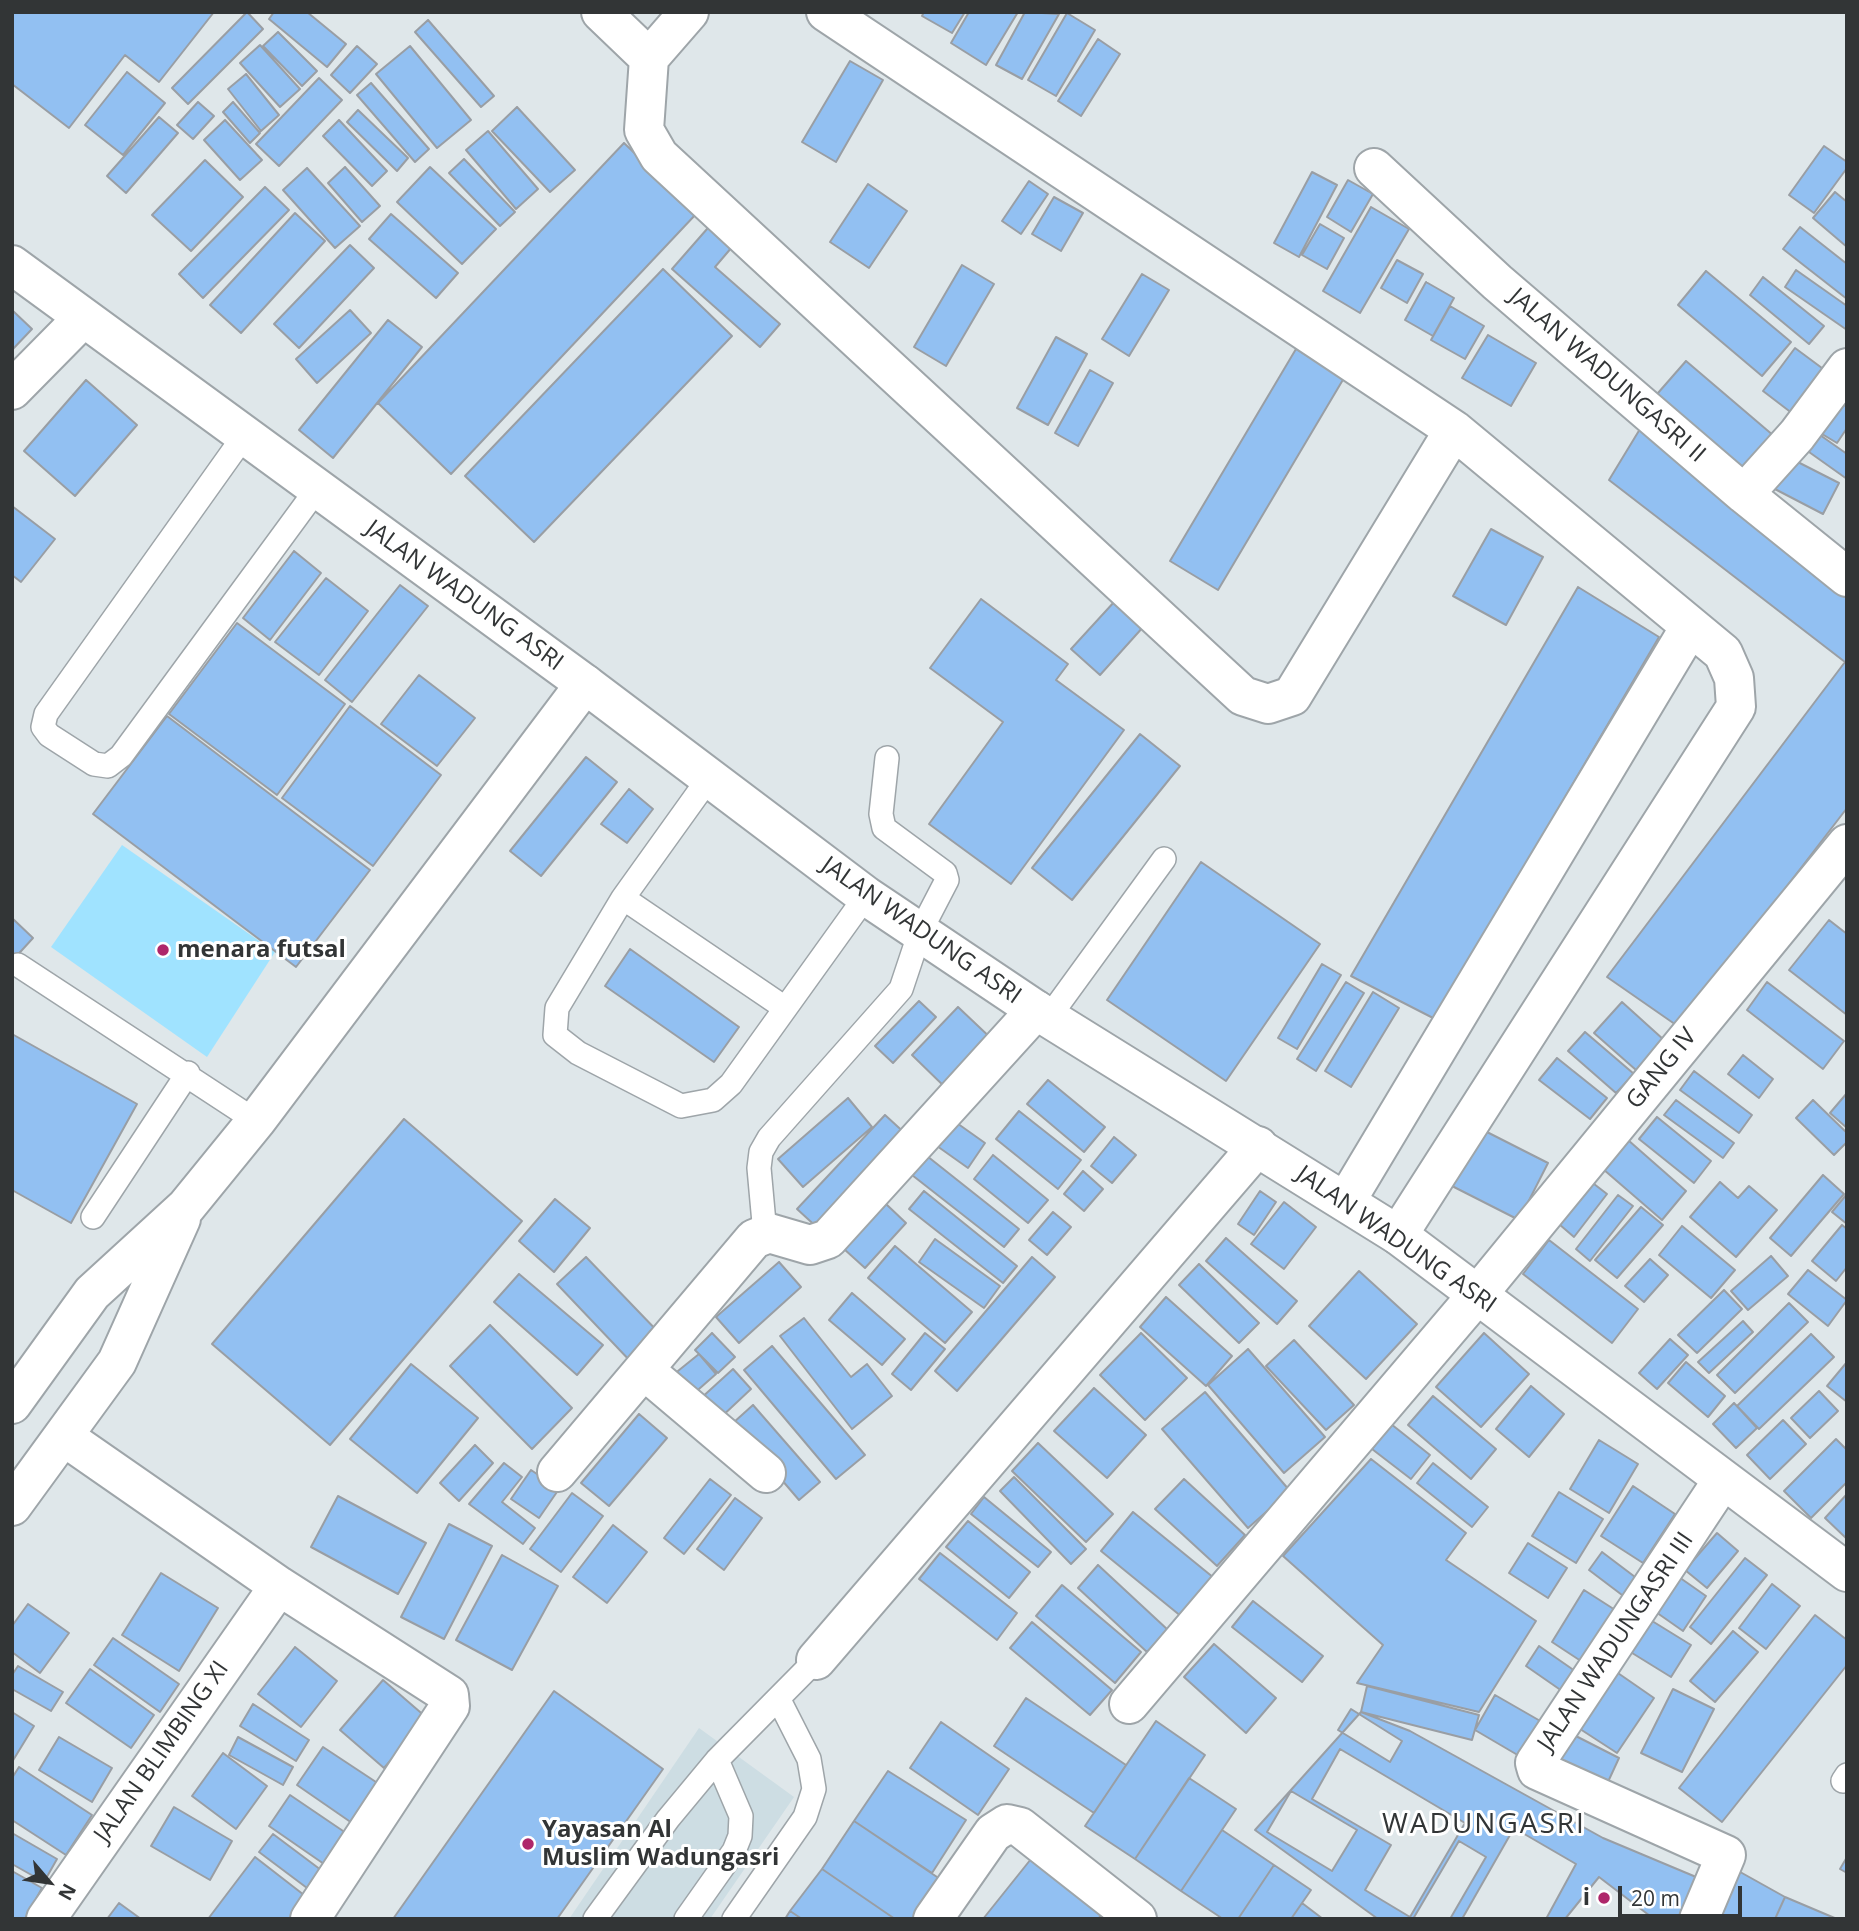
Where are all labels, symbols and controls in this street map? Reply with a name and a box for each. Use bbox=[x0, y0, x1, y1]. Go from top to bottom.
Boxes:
street label: JALAN WADUNGASRI II bbox=[1503, 283, 1711, 469]
street label: JALAN WADUNG ASRI bbox=[359, 515, 569, 677]
street label: JALAN WADUNG ASRI bbox=[815, 851, 1027, 1011]
place label: menara futsal bbox=[177, 936, 346, 964]
marker: menara futsal bbox=[155, 942, 171, 958]
street label: GANG IV bbox=[1621, 1023, 1703, 1115]
street label: JALAN WADUNG ASRI bbox=[1290, 1160, 1502, 1320]
street label: JALAN WADUNGASRI III bbox=[1532, 1527, 1700, 1757]
street label: JALAN BLIMBING XI bbox=[89, 1656, 235, 1848]
district label: WADUNGASRI bbox=[1383, 1808, 1585, 1842]
place label: Yayasan Al Muslim Wadungasri bbox=[542, 1816, 779, 1872]
marker: Yayasan Al Muslim Wadungasri bbox=[520, 1836, 536, 1852]
north arrow bbox=[14, 1847, 84, 1917]
scale bar bbox=[1621, 1871, 1745, 1915]
text: N bbox=[52, 1879, 82, 1905]
place label: i bbox=[1583, 1884, 1590, 1912]
text: 20 m bbox=[1631, 1884, 1680, 1912]
marker: i bbox=[1596, 1890, 1612, 1906]

